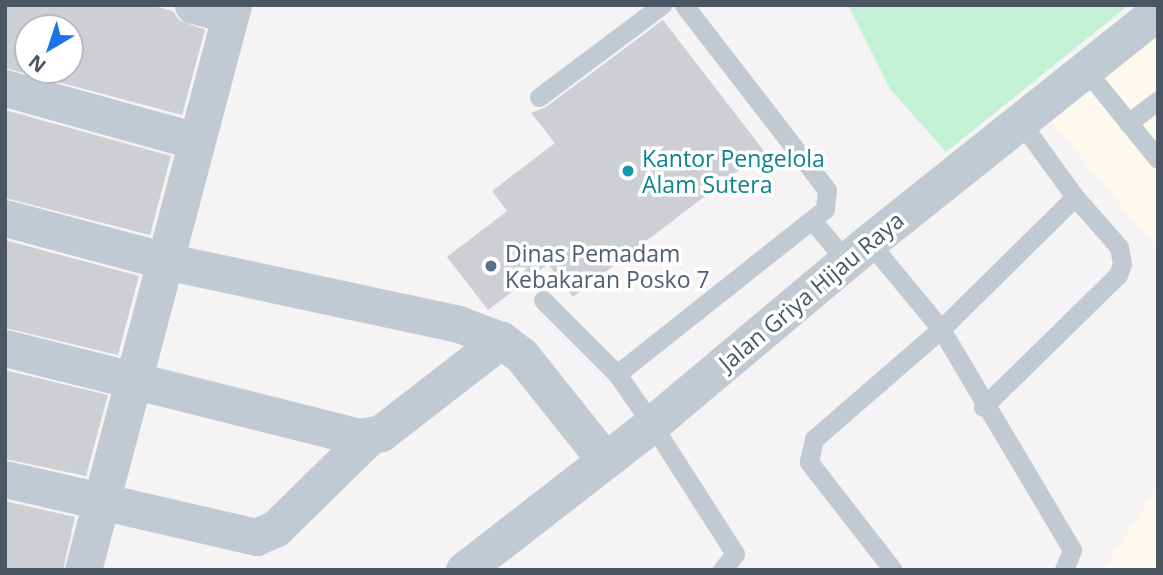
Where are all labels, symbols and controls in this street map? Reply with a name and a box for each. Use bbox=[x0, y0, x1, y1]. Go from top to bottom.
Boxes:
north arrow bbox=[14, 14, 84, 84]
text: N bbox=[23, 49, 51, 79]
place label: Kantor Pengelola Alam Sutera bbox=[642, 144, 825, 198]
marker: Kantor Pengelola Alam Sutera bbox=[620, 163, 636, 179]
street label: Jalan Griya Hijau Raya bbox=[713, 206, 909, 376]
place label: Dinas Pemadam Kebakaran Posko 7 bbox=[505, 239, 710, 293]
marker: Dinas Pemadam Kebakaran Posko 7 bbox=[483, 258, 499, 274]

